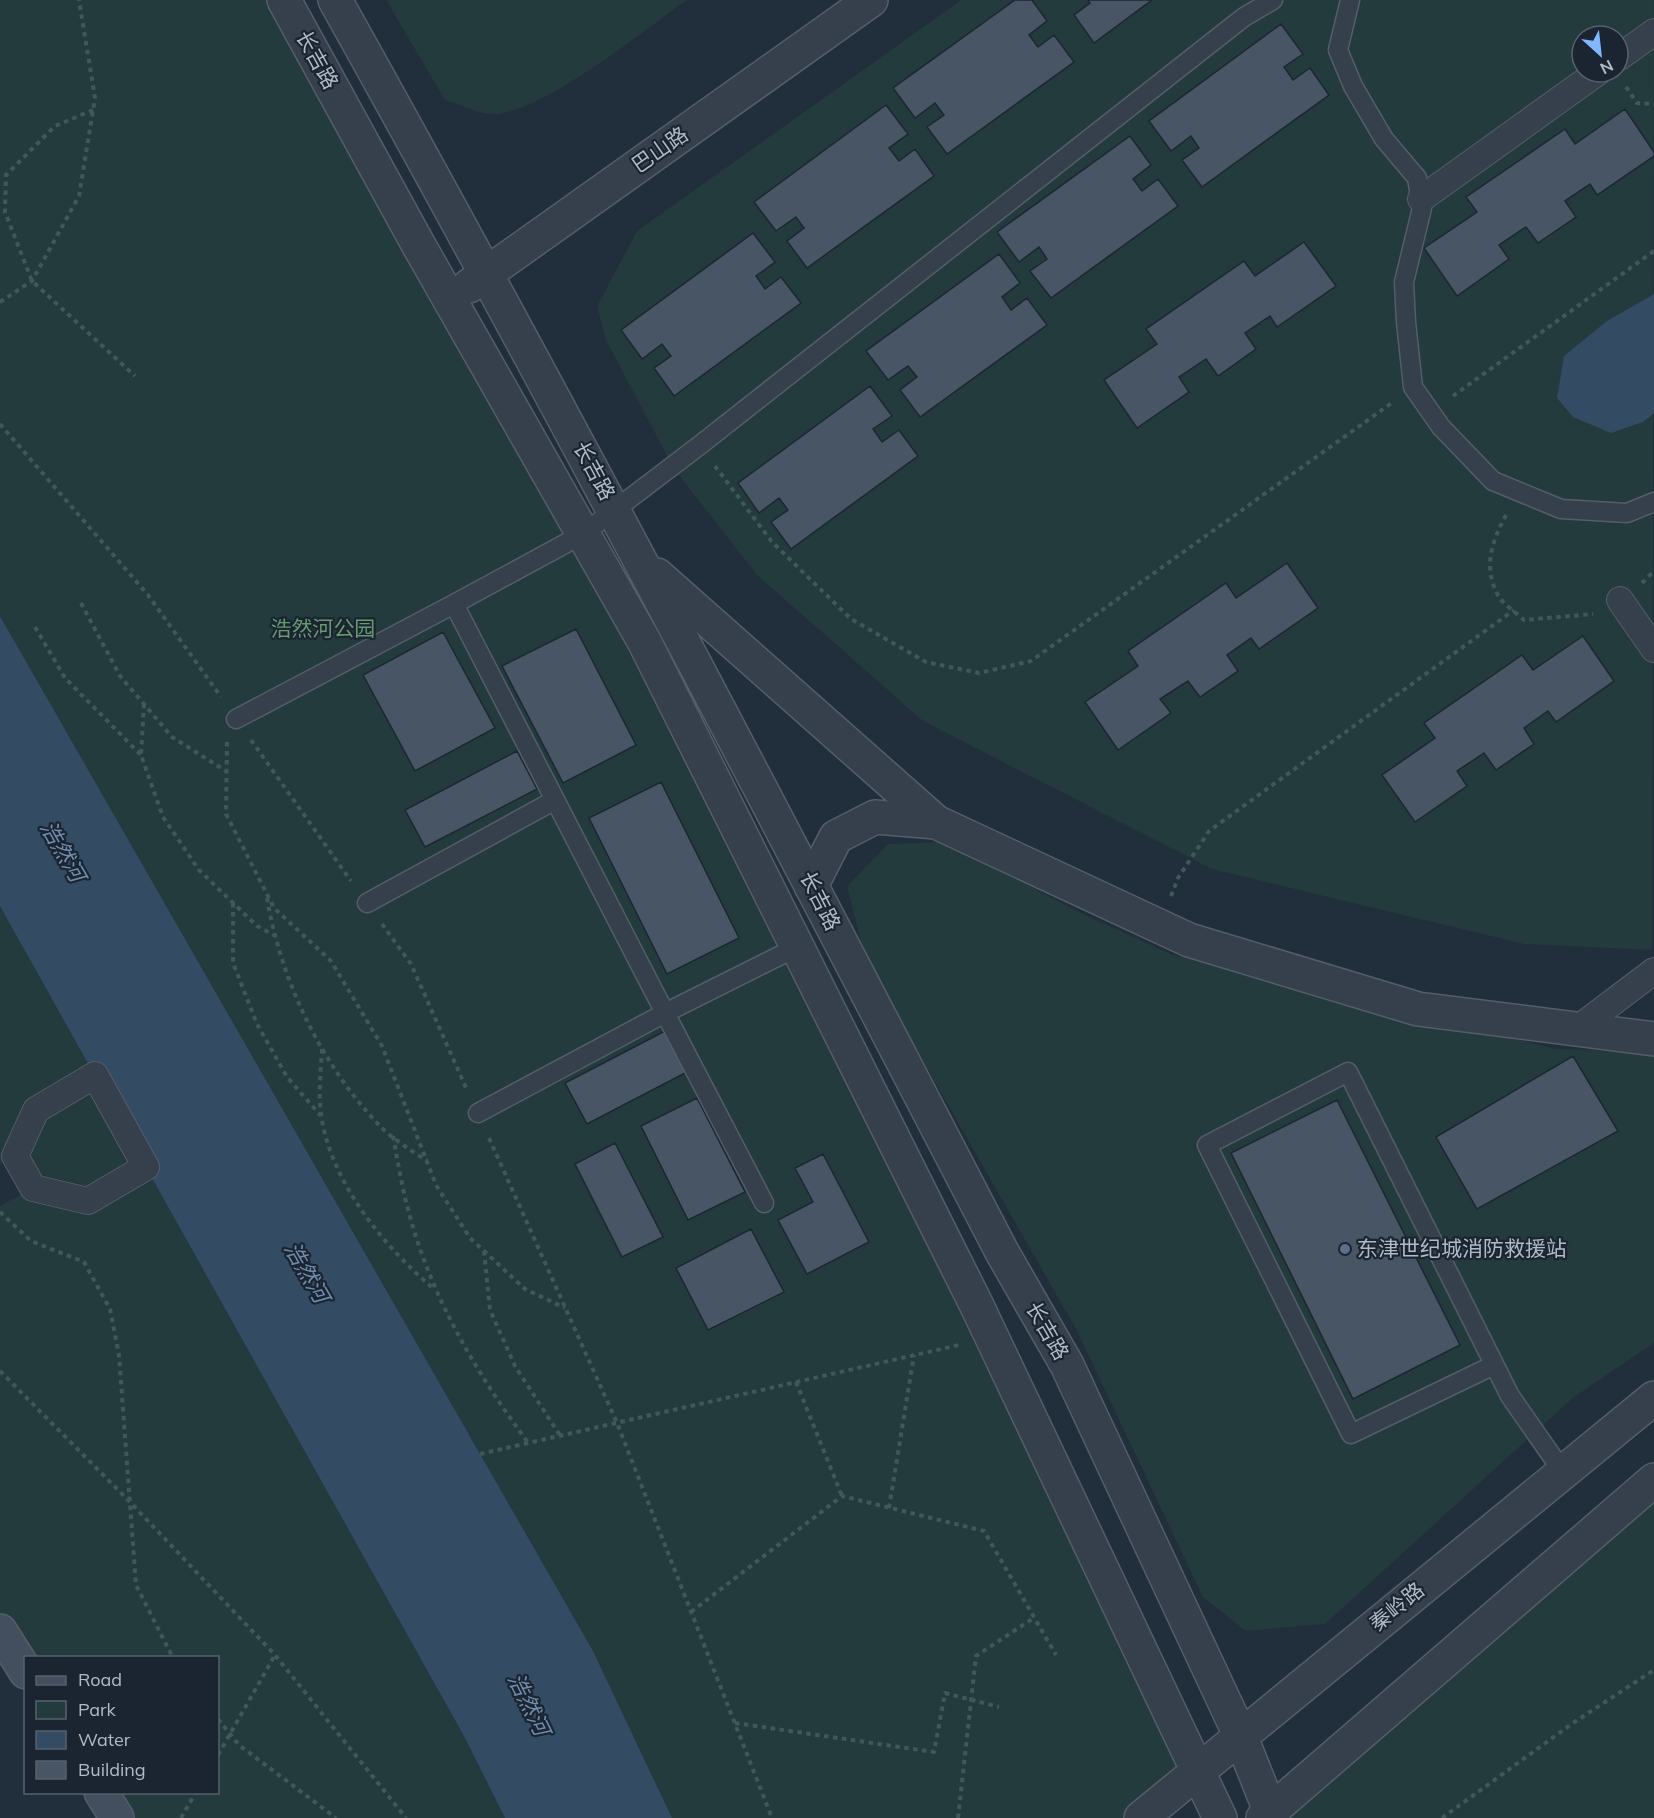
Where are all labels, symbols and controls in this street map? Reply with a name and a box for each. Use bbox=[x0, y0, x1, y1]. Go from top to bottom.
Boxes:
north arrow bbox=[1570, 24, 1630, 84]
street label: 长吉路 bbox=[291, 26, 345, 93]
text: N bbox=[1597, 56, 1617, 79]
street label: 巴山路 bbox=[626, 120, 693, 178]
street label: 长吉路 bbox=[569, 437, 621, 504]
park label: 浩然河公园 bbox=[271, 615, 376, 641]
water label: 浩然河 bbox=[34, 815, 94, 890]
street label: 长吉路 bbox=[795, 867, 847, 935]
place label: 东津世纪城消防救援站 bbox=[1357, 1235, 1567, 1261]
water label: 浩然河 bbox=[278, 1236, 338, 1311]
marker: 东津世纪城消防救援站 bbox=[1338, 1242, 1352, 1256]
street label: 长吉路 bbox=[1021, 1297, 1075, 1364]
street label: 秦岭路 bbox=[1364, 1576, 1429, 1636]
legend bbox=[24, 1656, 219, 1794]
text: Road bbox=[78, 1668, 122, 1691]
water label: 浩然河 bbox=[502, 1668, 558, 1743]
text: Park bbox=[78, 1698, 117, 1721]
text: Water bbox=[78, 1728, 131, 1751]
text: Building bbox=[78, 1758, 146, 1781]

